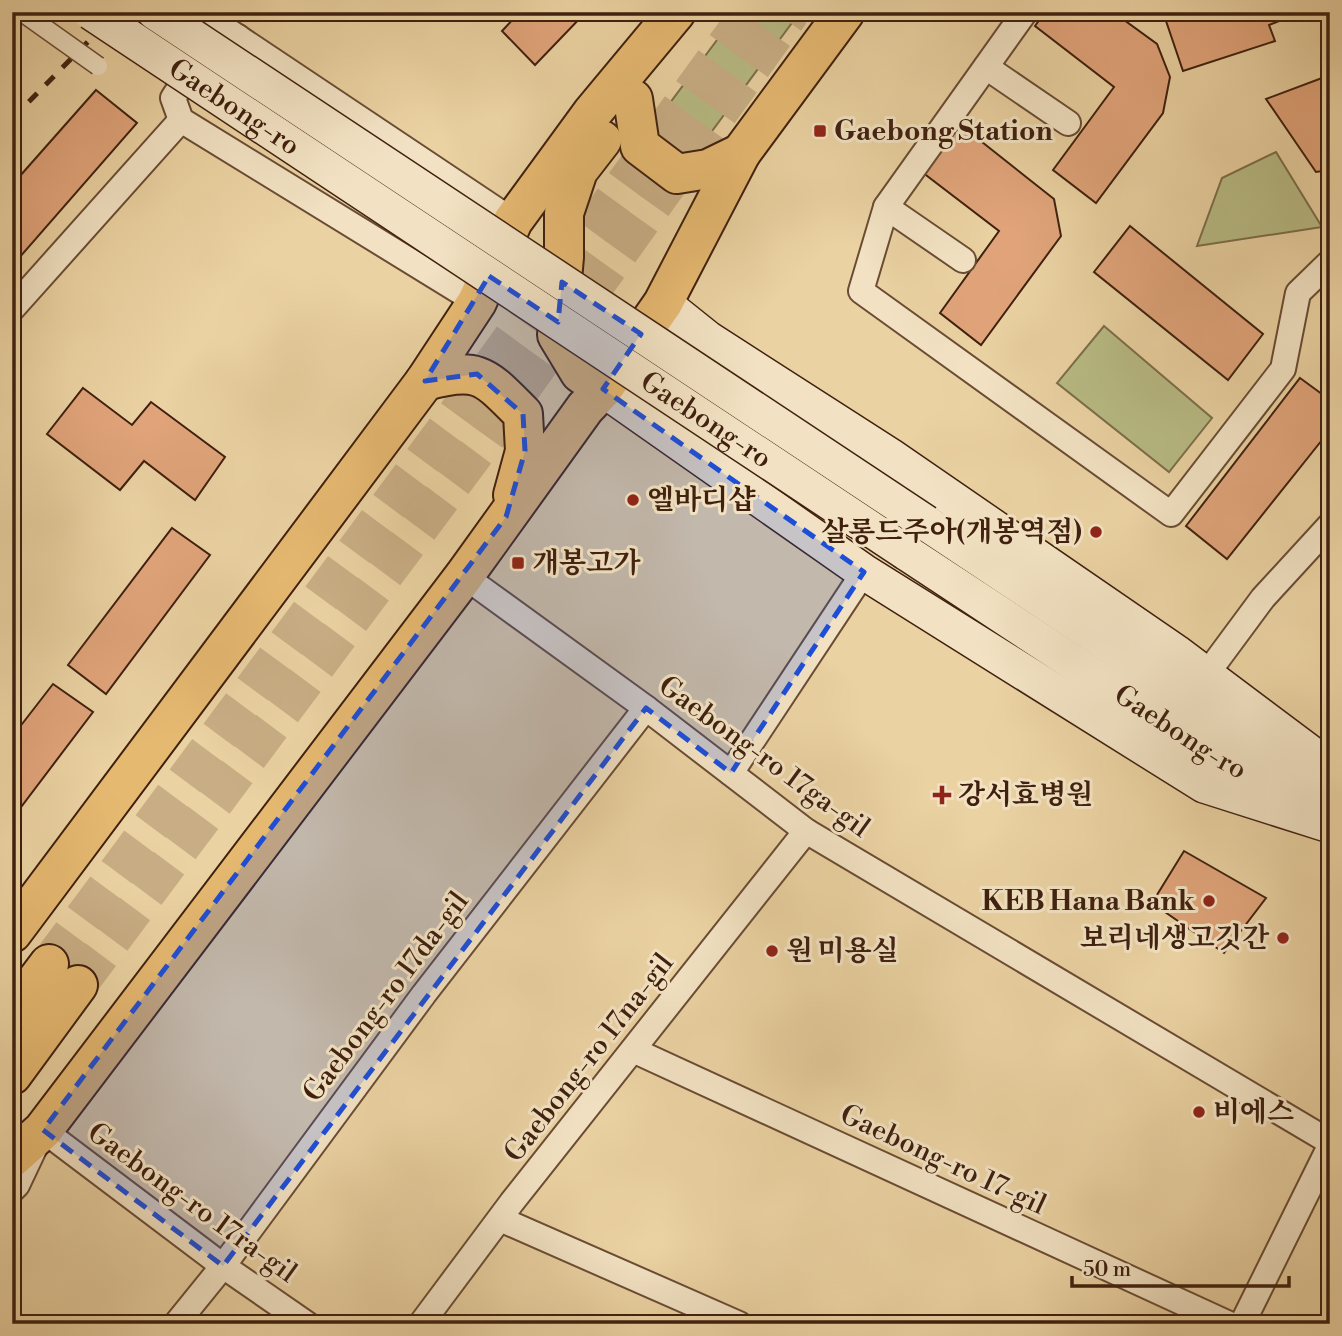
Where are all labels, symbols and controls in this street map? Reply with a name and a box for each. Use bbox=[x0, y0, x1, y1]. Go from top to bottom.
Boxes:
street label: Gaebong-ro bbox=[162, 51, 307, 163]
place label: Gaebong Station bbox=[834, 114, 1053, 149]
marker: Gaebong Station bbox=[812, 123, 828, 139]
street label: Gaebong-ro bbox=[634, 364, 778, 476]
place label: 엘바디샵 bbox=[647, 483, 756, 518]
marker: 엘바디샵 bbox=[625, 492, 641, 508]
place label: 살롱드주아(개봉역점) bbox=[821, 515, 1082, 550]
marker: 살롱드주아(개봉역점) bbox=[1088, 524, 1104, 540]
place label: 개봉고가 bbox=[532, 546, 641, 581]
marker: 개봉고가 bbox=[510, 555, 526, 571]
street label: Gaebong-ro 17ga-gil bbox=[652, 669, 876, 845]
street label: Gaebong-ro bbox=[1108, 677, 1253, 787]
place label: 강서효병원 bbox=[958, 778, 1093, 813]
marker: 강서효병원 bbox=[932, 785, 952, 805]
place label: KEB Hana Bank bbox=[982, 884, 1196, 919]
street label: Gaebong-ro 17da-gil bbox=[296, 885, 476, 1109]
marker: KEB Hana Bank bbox=[1201, 893, 1217, 909]
place label: 보리네생고깃간 bbox=[1080, 921, 1270, 956]
marker: 보리네생고깃간 bbox=[1275, 930, 1291, 946]
place label: 원 미용실 bbox=[786, 934, 899, 969]
marker: 원 미용실 bbox=[764, 943, 780, 959]
street label: Gaebong-ro 17na-gil bbox=[497, 947, 681, 1169]
place label: 비에스 bbox=[1213, 1095, 1294, 1130]
street label: Gaebong-ro 17-gil bbox=[835, 1097, 1051, 1223]
marker: 비에스 bbox=[1191, 1104, 1207, 1120]
street label: Gaebong-ro 17ra-gil bbox=[81, 1115, 303, 1291]
scale bar bbox=[1072, 1245, 1290, 1289]
text: 50 m bbox=[1083, 1257, 1131, 1283]

